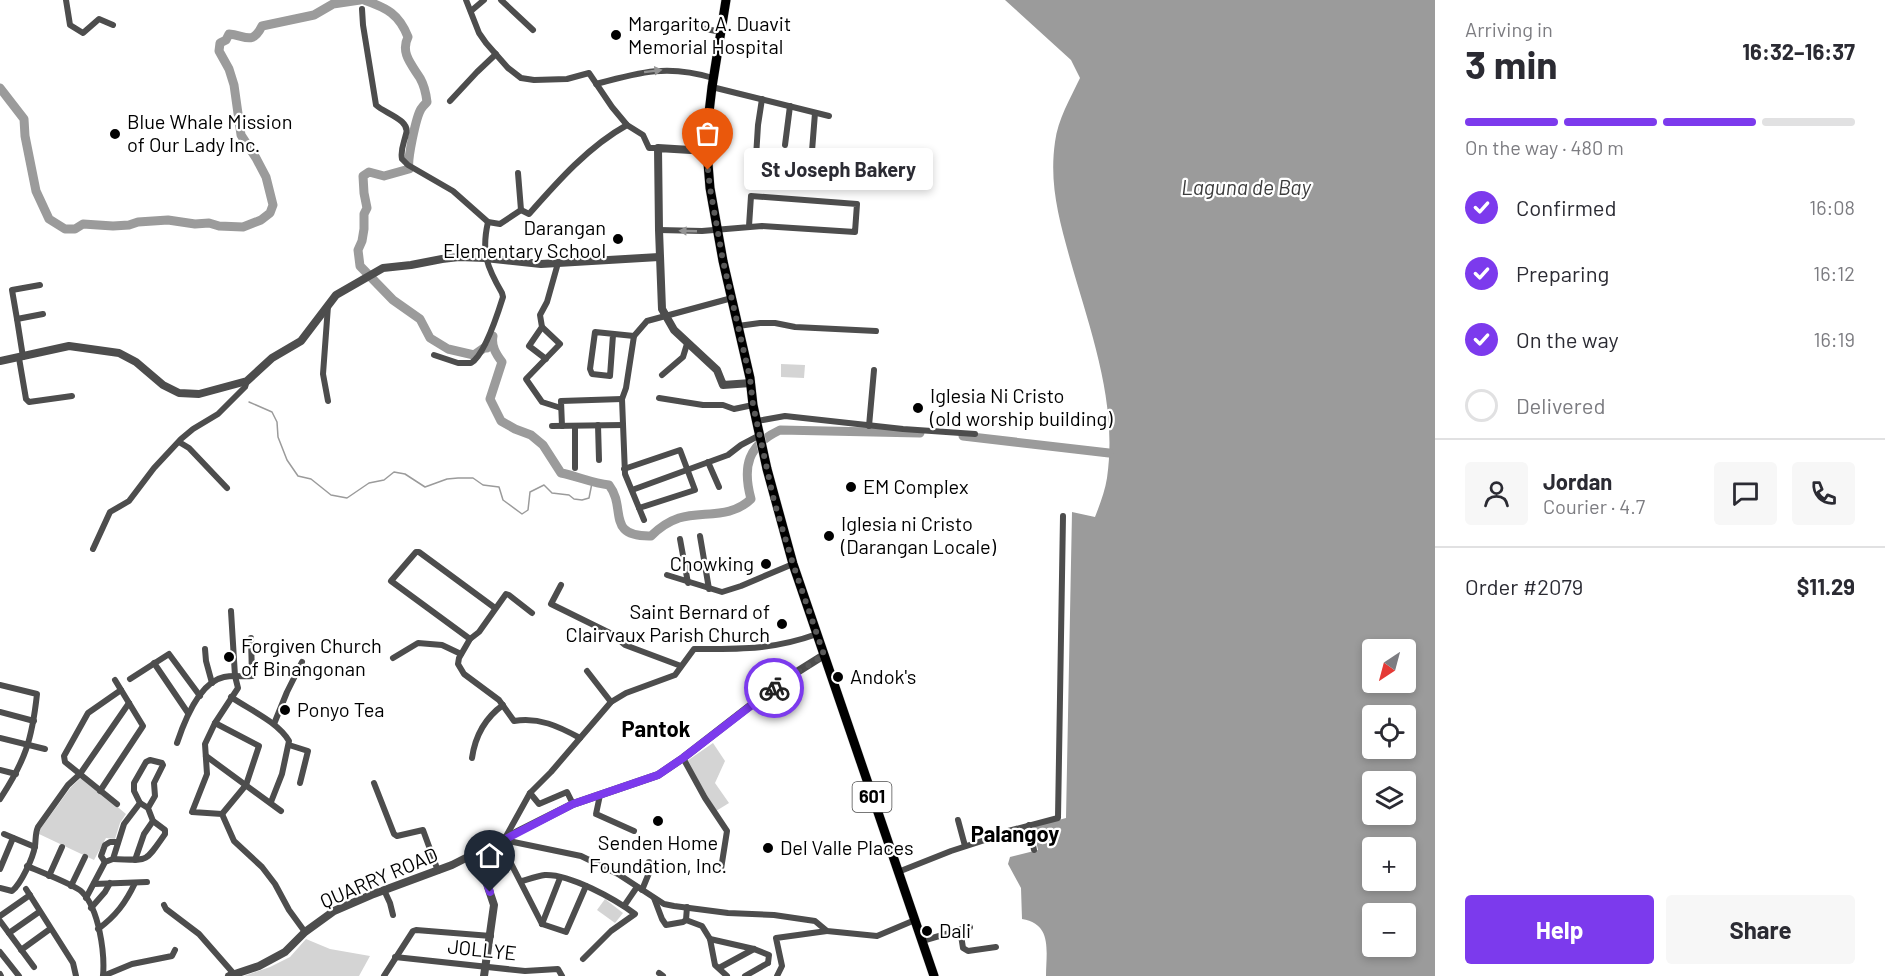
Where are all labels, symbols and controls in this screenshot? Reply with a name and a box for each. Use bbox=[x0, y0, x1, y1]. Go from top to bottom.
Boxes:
place label: Margarito A. Duavit Memorial Hospital bbox=[628, 11, 791, 58]
text: Arriving in bbox=[1465, 17, 1553, 41]
marker: Margarito A. Duavit Memorial Hospital bbox=[609, 28, 623, 42]
text: 16:32–16:37 bbox=[1742, 38, 1855, 64]
text: 3 min bbox=[1465, 40, 1558, 87]
one-way arrow bbox=[644, 66, 663, 75]
pin bbox=[682, 108, 733, 170]
place label: Blue Whale Mission of Our Lady Inc. bbox=[127, 109, 292, 156]
icon: bag bbox=[691, 117, 724, 150]
marker: Blue Whale Mission of Our Lady Inc. bbox=[108, 127, 122, 141]
text: On the way · 480 m bbox=[1465, 135, 1624, 159]
callout: St Joseph Bakery bbox=[744, 149, 933, 191]
text: St Joseph Bakery bbox=[761, 157, 916, 181]
water label: Laguna de Bay bbox=[1181, 174, 1311, 199]
icon: check bbox=[1465, 191, 1498, 224]
text: Confirmed bbox=[1516, 194, 1616, 220]
text: 16:08 bbox=[1809, 195, 1855, 219]
place label: Darangan Elementary School bbox=[443, 215, 606, 262]
one-way arrow bbox=[679, 226, 698, 235]
marker: Darangan Elementary School bbox=[611, 232, 625, 246]
icon: check bbox=[1465, 257, 1498, 290]
text: Preparing bbox=[1516, 260, 1609, 286]
text: 16:12 bbox=[1813, 261, 1855, 285]
icon: check bbox=[1465, 323, 1498, 356]
text: On the way bbox=[1516, 326, 1619, 352]
text: 16:19 bbox=[1814, 327, 1855, 351]
place label: Iglesia Ni Cristo (old worship building) bbox=[929, 383, 1113, 430]
text: Delivered bbox=[1516, 392, 1605, 418]
marker: Iglesia Ni Cristo (old worship building) bbox=[911, 401, 925, 415]
button: person bbox=[1465, 462, 1528, 525]
button: chat bbox=[1714, 462, 1777, 525]
button: phone bbox=[1792, 462, 1855, 525]
text: Jordan bbox=[1543, 468, 1612, 494]
place label: EM Complex bbox=[863, 474, 969, 498]
marker: EM Complex bbox=[844, 480, 858, 494]
text: Courier · 4.7 bbox=[1543, 494, 1645, 518]
place label: Iglesia ni Cristo (Darangan Locale) bbox=[840, 511, 997, 558]
marker: Iglesia ni Cristo (Darangan Locale) bbox=[822, 529, 836, 543]
place label: Chowking bbox=[670, 551, 754, 575]
marker: Chowking bbox=[759, 557, 773, 571]
text: Order #2079 bbox=[1465, 573, 1583, 599]
text: $11.29 bbox=[1797, 573, 1855, 599]
place label: Saint Bernard of Clairvaux Parish Church bbox=[566, 599, 770, 646]
marker: Saint Bernard of Clairvaux Parish Church bbox=[775, 617, 789, 631]
place label: Forgiven Church of Binangonan bbox=[241, 633, 382, 680]
north arrow bbox=[1362, 639, 1416, 693]
map controls bbox=[1362, 639, 1416, 957]
marker: Forgiven Church of Binangonan bbox=[222, 650, 236, 664]
courier bbox=[744, 658, 804, 718]
place label: Andok's bbox=[850, 664, 916, 688]
marker: Andok's bbox=[831, 670, 845, 684]
icon: bike bbox=[758, 672, 791, 705]
place label: Ponyo Tea bbox=[297, 697, 385, 721]
marker: Ponyo Tea bbox=[278, 703, 292, 717]
button: locate bbox=[1362, 705, 1416, 759]
district label: Pantok bbox=[622, 715, 691, 741]
button: layers bbox=[1362, 771, 1416, 825]
road number: 601 bbox=[852, 782, 892, 812]
marker: Senden Home Foundation, Inc. bbox=[651, 814, 665, 828]
district label: Palangoy bbox=[971, 820, 1059, 846]
pin bbox=[464, 830, 515, 892]
place label: Senden Home Foundation, Inc. bbox=[589, 830, 727, 877]
place label: Del Valle Places bbox=[780, 835, 914, 859]
button: + bbox=[1362, 837, 1416, 891]
icon: home bbox=[473, 839, 506, 872]
marker: Del Valle Places bbox=[761, 841, 775, 855]
street label: QUARRY ROAD bbox=[316, 842, 441, 913]
button: Help bbox=[1465, 895, 1654, 964]
button: Share bbox=[1666, 895, 1855, 964]
button: − bbox=[1362, 903, 1416, 957]
place label: Dali bbox=[939, 918, 971, 942]
marker: Dali bbox=[920, 924, 934, 938]
street label: JOLLYE bbox=[446, 933, 518, 965]

